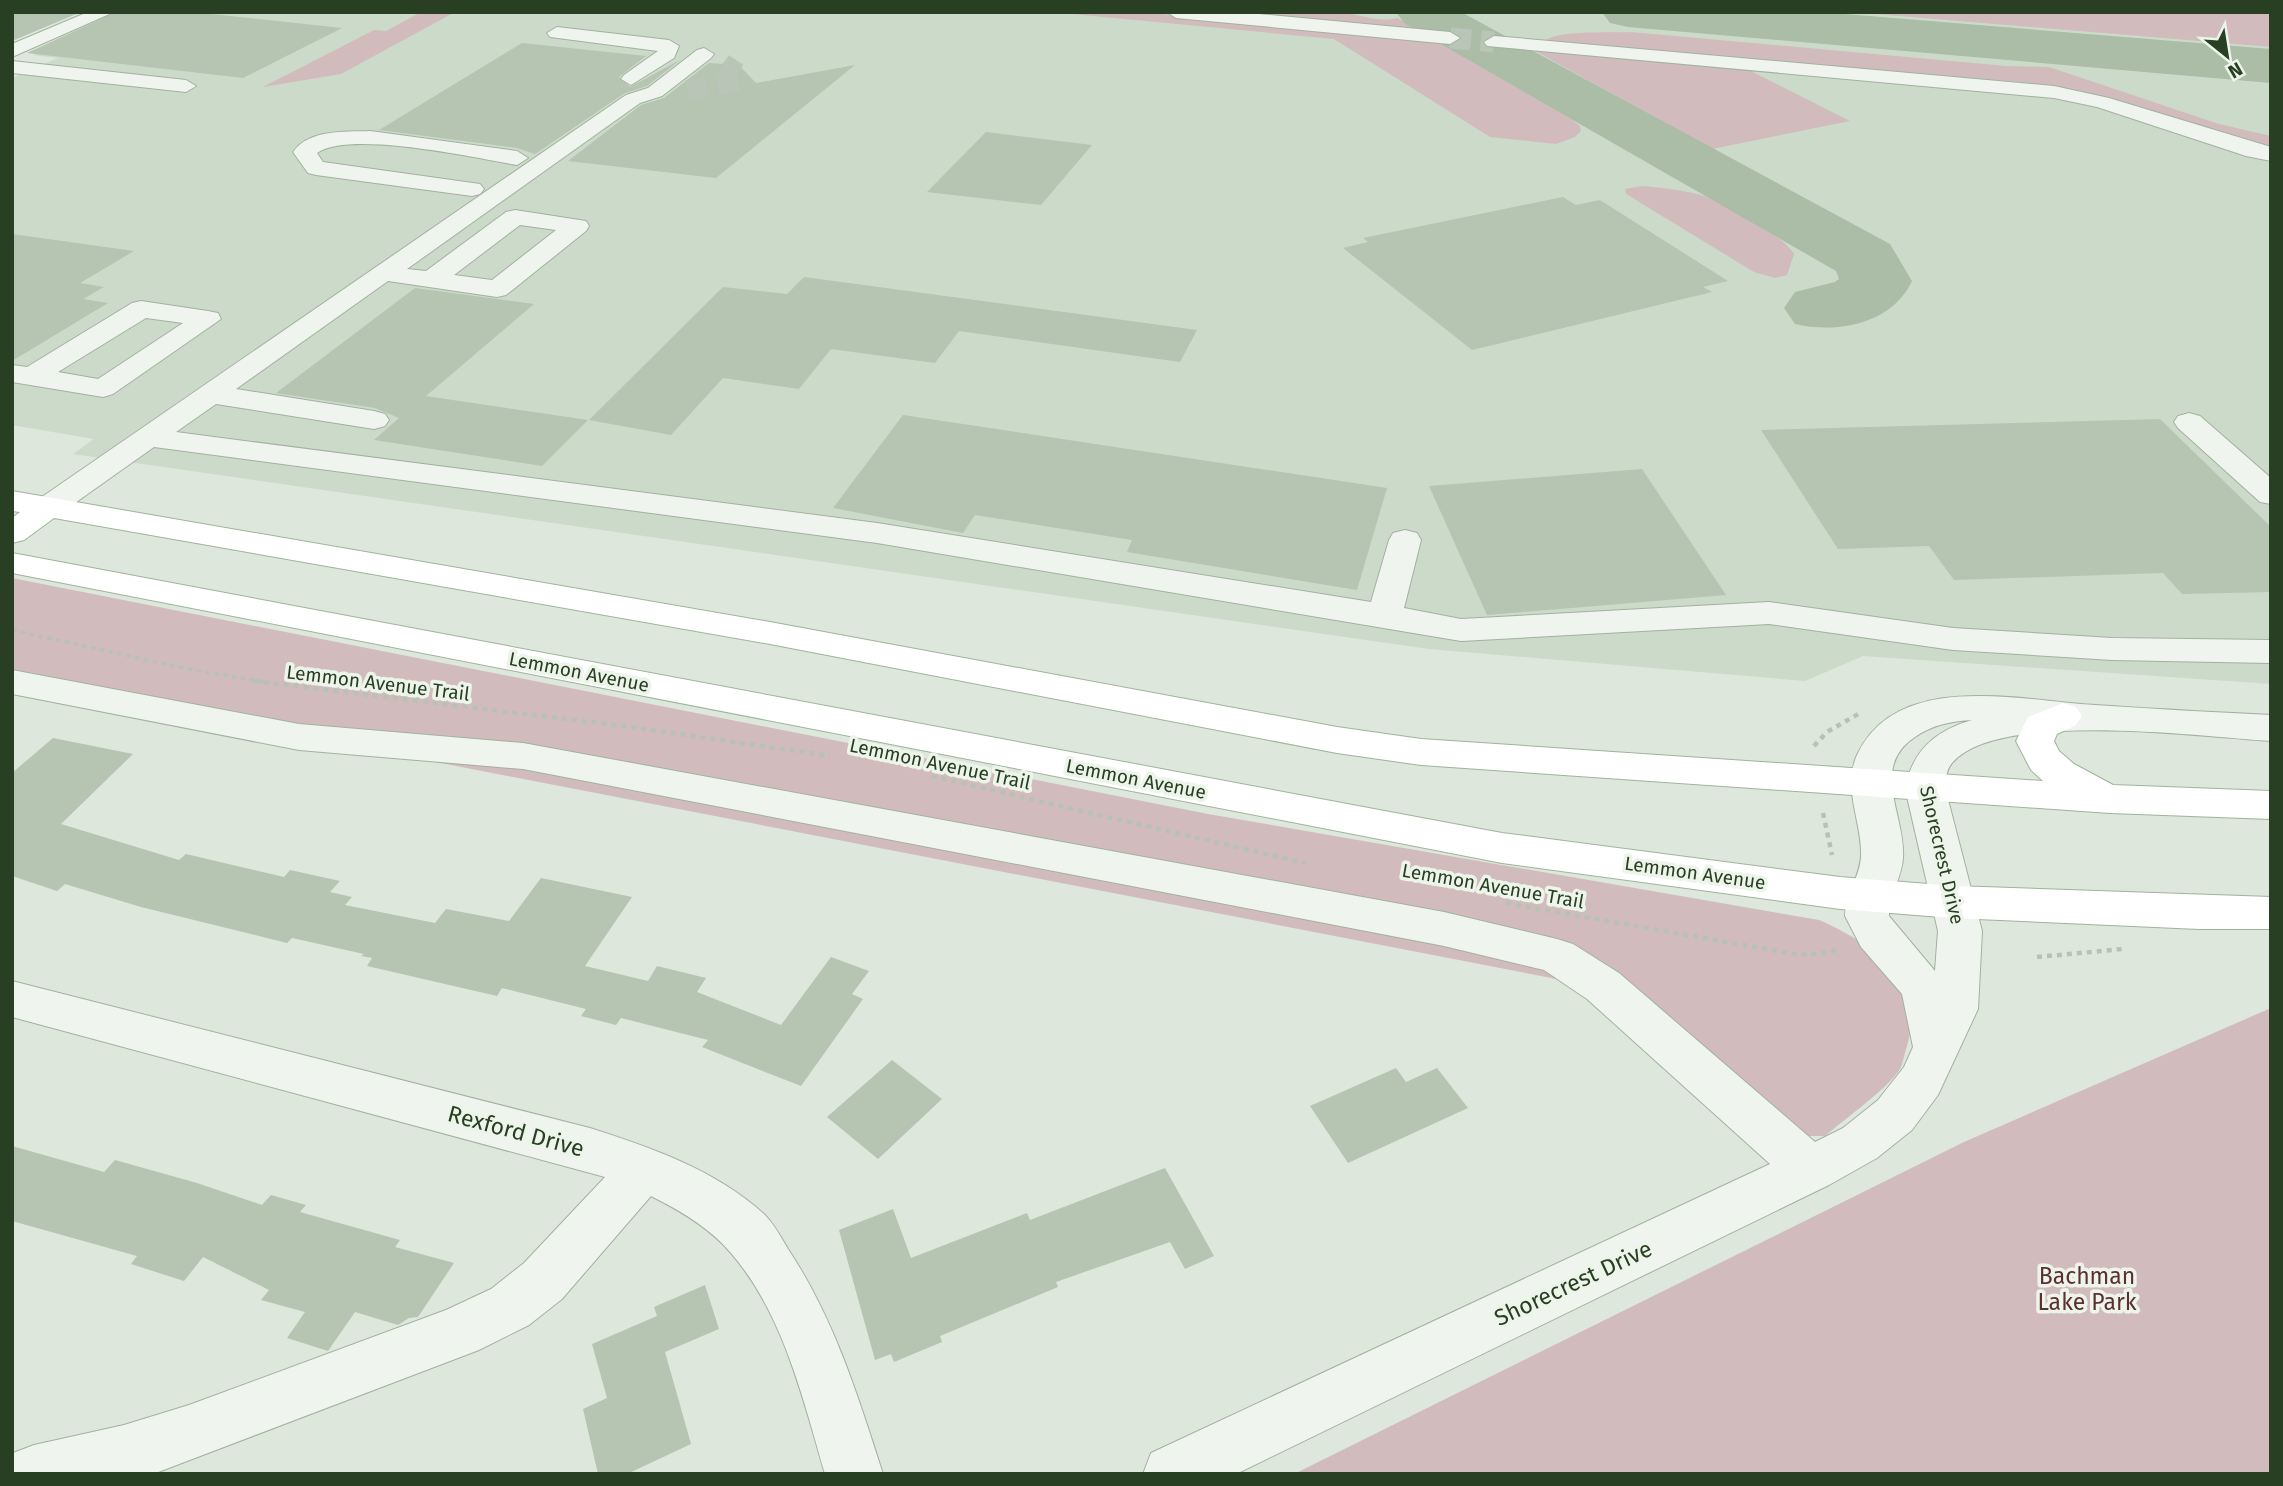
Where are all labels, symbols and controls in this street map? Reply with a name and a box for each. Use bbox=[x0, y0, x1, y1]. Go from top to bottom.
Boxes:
north arrow bbox=[2192, 21, 2262, 91]
text: N bbox=[2224, 57, 2246, 83]
street label: Lemmon Avenue bbox=[507, 647, 651, 697]
street label: Lemmon Avenue Trail bbox=[285, 660, 471, 706]
street label: Lemmon Avenue Trail bbox=[847, 734, 1033, 795]
street label: Lemmon Avenue bbox=[1064, 754, 1208, 804]
street label: Shorecrest Drive bbox=[1915, 784, 1969, 926]
street label: Lemmon Avenue bbox=[1623, 852, 1767, 894]
street label: Lemmon Avenue Trail bbox=[1400, 859, 1586, 913]
street label: Rexford Drive bbox=[445, 1099, 587, 1163]
street label: Shorecrest Drive bbox=[1490, 1234, 1656, 1332]
park label: Bachman Lake Park bbox=[2037, 1262, 2137, 1316]

